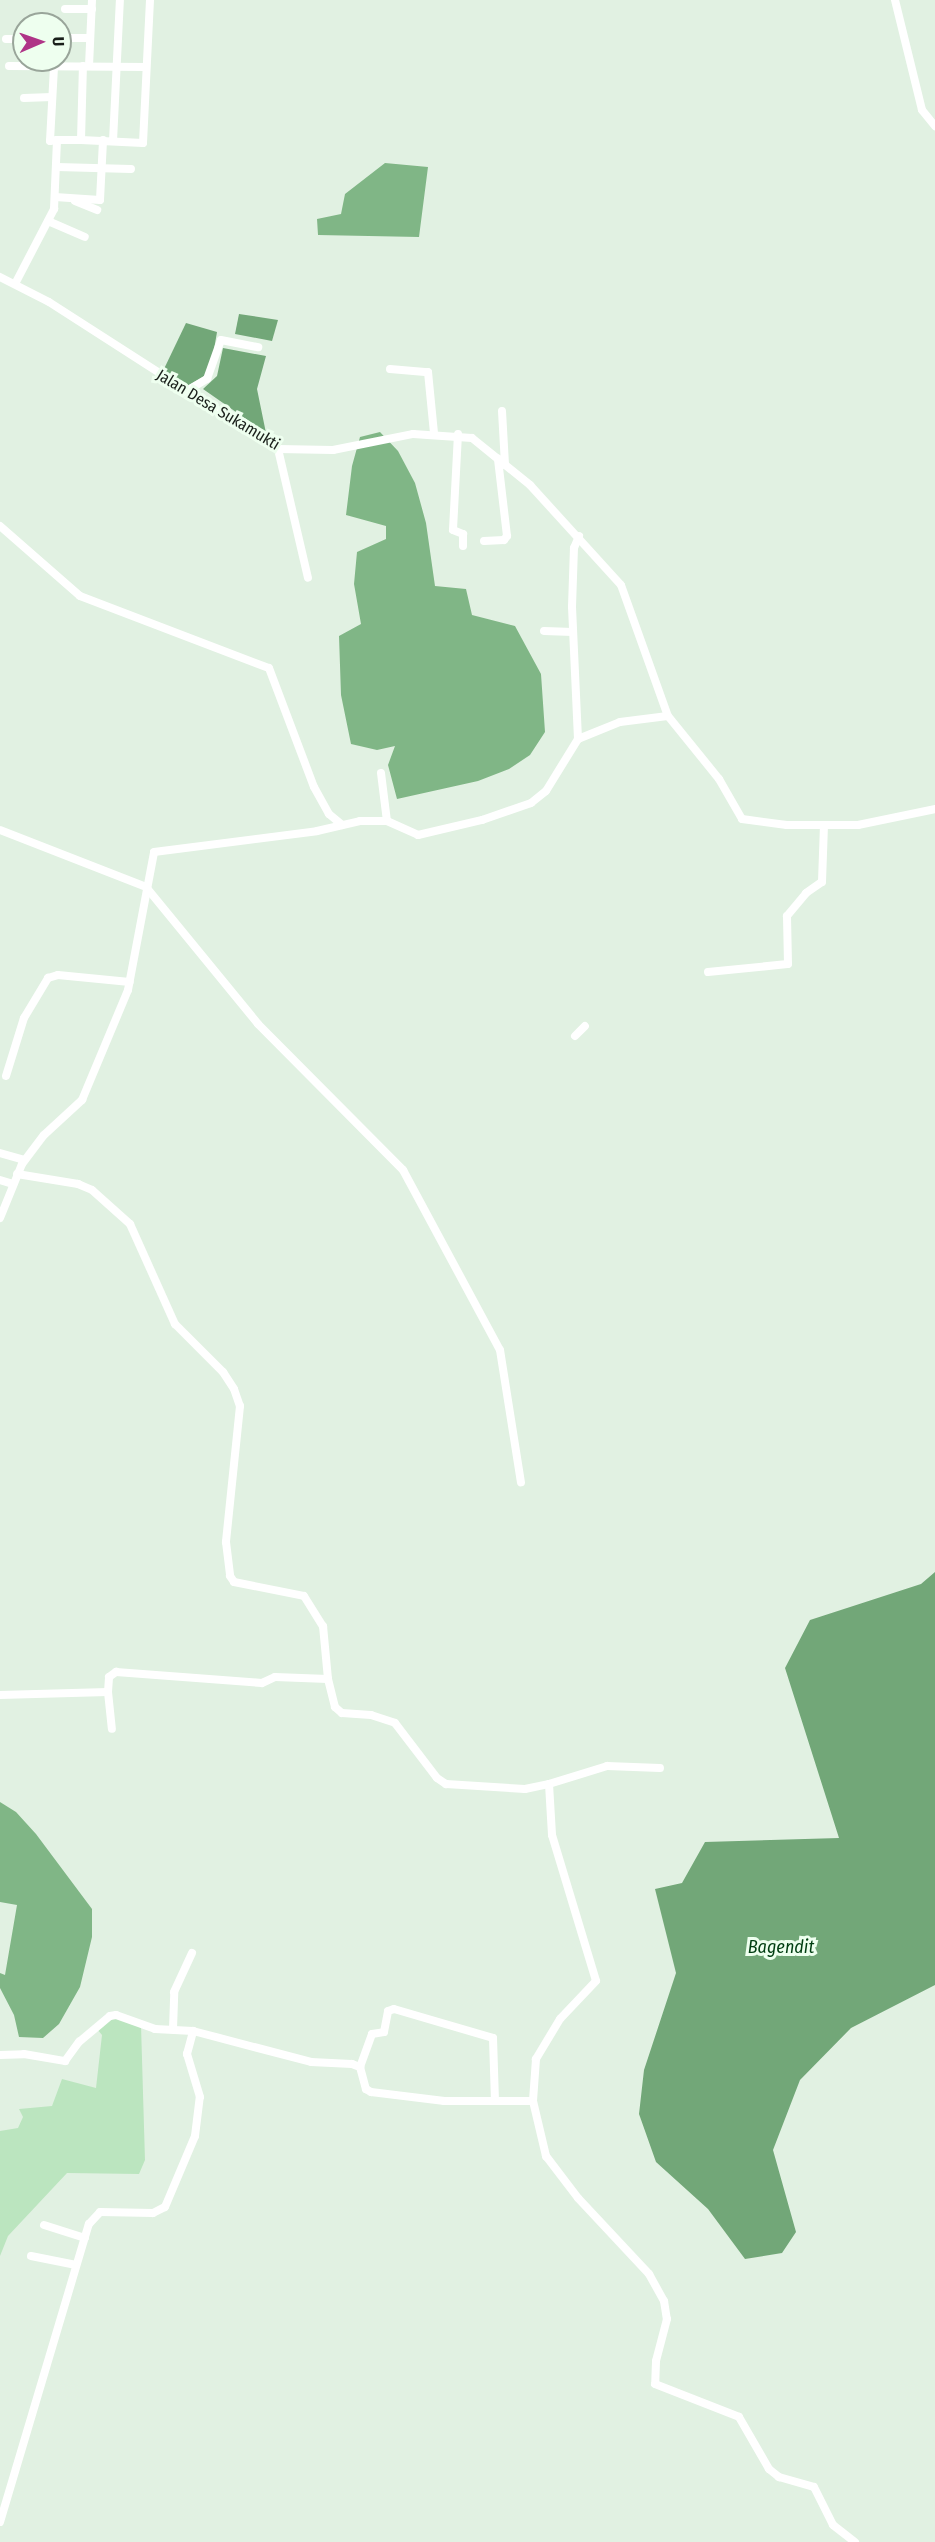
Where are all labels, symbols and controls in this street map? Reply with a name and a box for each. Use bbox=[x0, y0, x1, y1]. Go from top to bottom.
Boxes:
north arrow bbox=[12, 12, 72, 72]
text: U bbox=[49, 36, 68, 46]
street label: Jalan Desa Sukamukti bbox=[153, 366, 283, 454]
water label: Bagendit bbox=[748, 1936, 814, 1958]

